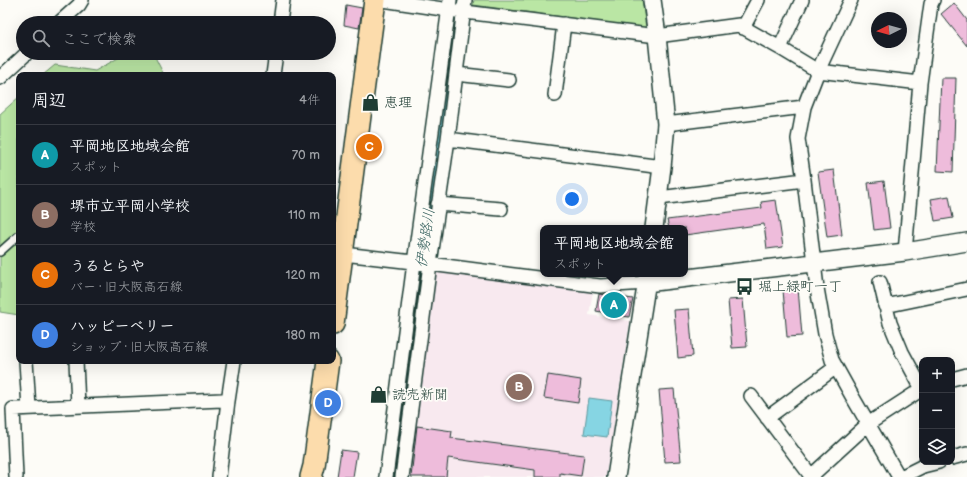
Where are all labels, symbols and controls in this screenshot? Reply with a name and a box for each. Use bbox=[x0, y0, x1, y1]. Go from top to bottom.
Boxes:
north arrow bbox=[871, 12, 907, 48]
search box bbox=[16, 16, 336, 60]
icon: search bbox=[30, 27, 52, 49]
text: ここで検索 bbox=[62, 30, 137, 49]
text: 周辺 bbox=[32, 91, 66, 111]
text: 4件 bbox=[299, 92, 320, 108]
shop icon: 恵理 bbox=[361, 92, 381, 112]
place label: 恵理 bbox=[384, 94, 412, 111]
pin: C bbox=[356, 132, 382, 162]
text: 平岡地区地域会館 bbox=[70, 137, 190, 156]
text: A bbox=[41, 147, 49, 163]
text: 70 m bbox=[292, 147, 320, 163]
text: スポット bbox=[70, 159, 122, 175]
your location bbox=[562, 189, 582, 209]
text: 堺市立平岡小学校 bbox=[70, 197, 190, 216]
text: B bbox=[40, 207, 50, 223]
text: 110 m bbox=[288, 207, 320, 223]
water label: 伊勢路川 bbox=[412, 207, 439, 269]
text: 学校 bbox=[70, 219, 96, 235]
popup bbox=[540, 225, 688, 277]
text: 平岡地区地域会館 bbox=[554, 234, 674, 253]
text: スポット bbox=[554, 256, 606, 272]
text: うるとらや bbox=[70, 257, 145, 276]
text: C bbox=[40, 267, 50, 283]
text: 120 m bbox=[285, 267, 320, 283]
bus stop icon: 堀上緑町一丁 bbox=[735, 276, 755, 296]
place label: 堀上緑町一丁 bbox=[758, 278, 842, 295]
text: バー · 旧大阪高石線 bbox=[70, 279, 182, 295]
pin: A bbox=[601, 290, 627, 320]
text: ハッピーベリー bbox=[70, 317, 174, 336]
text: D bbox=[40, 327, 50, 343]
text: 180 m bbox=[285, 327, 320, 343]
text: ショップ · 旧大阪高石線 bbox=[70, 339, 208, 355]
map controls bbox=[919, 357, 955, 465]
button: + bbox=[919, 357, 955, 393]
pin: B bbox=[506, 372, 532, 402]
shop icon: 読売新聞 bbox=[369, 384, 389, 404]
place label: 読売新聞 bbox=[392, 386, 448, 403]
pin: D bbox=[315, 388, 341, 418]
button: − bbox=[919, 393, 955, 429]
button: layers bbox=[919, 429, 955, 465]

